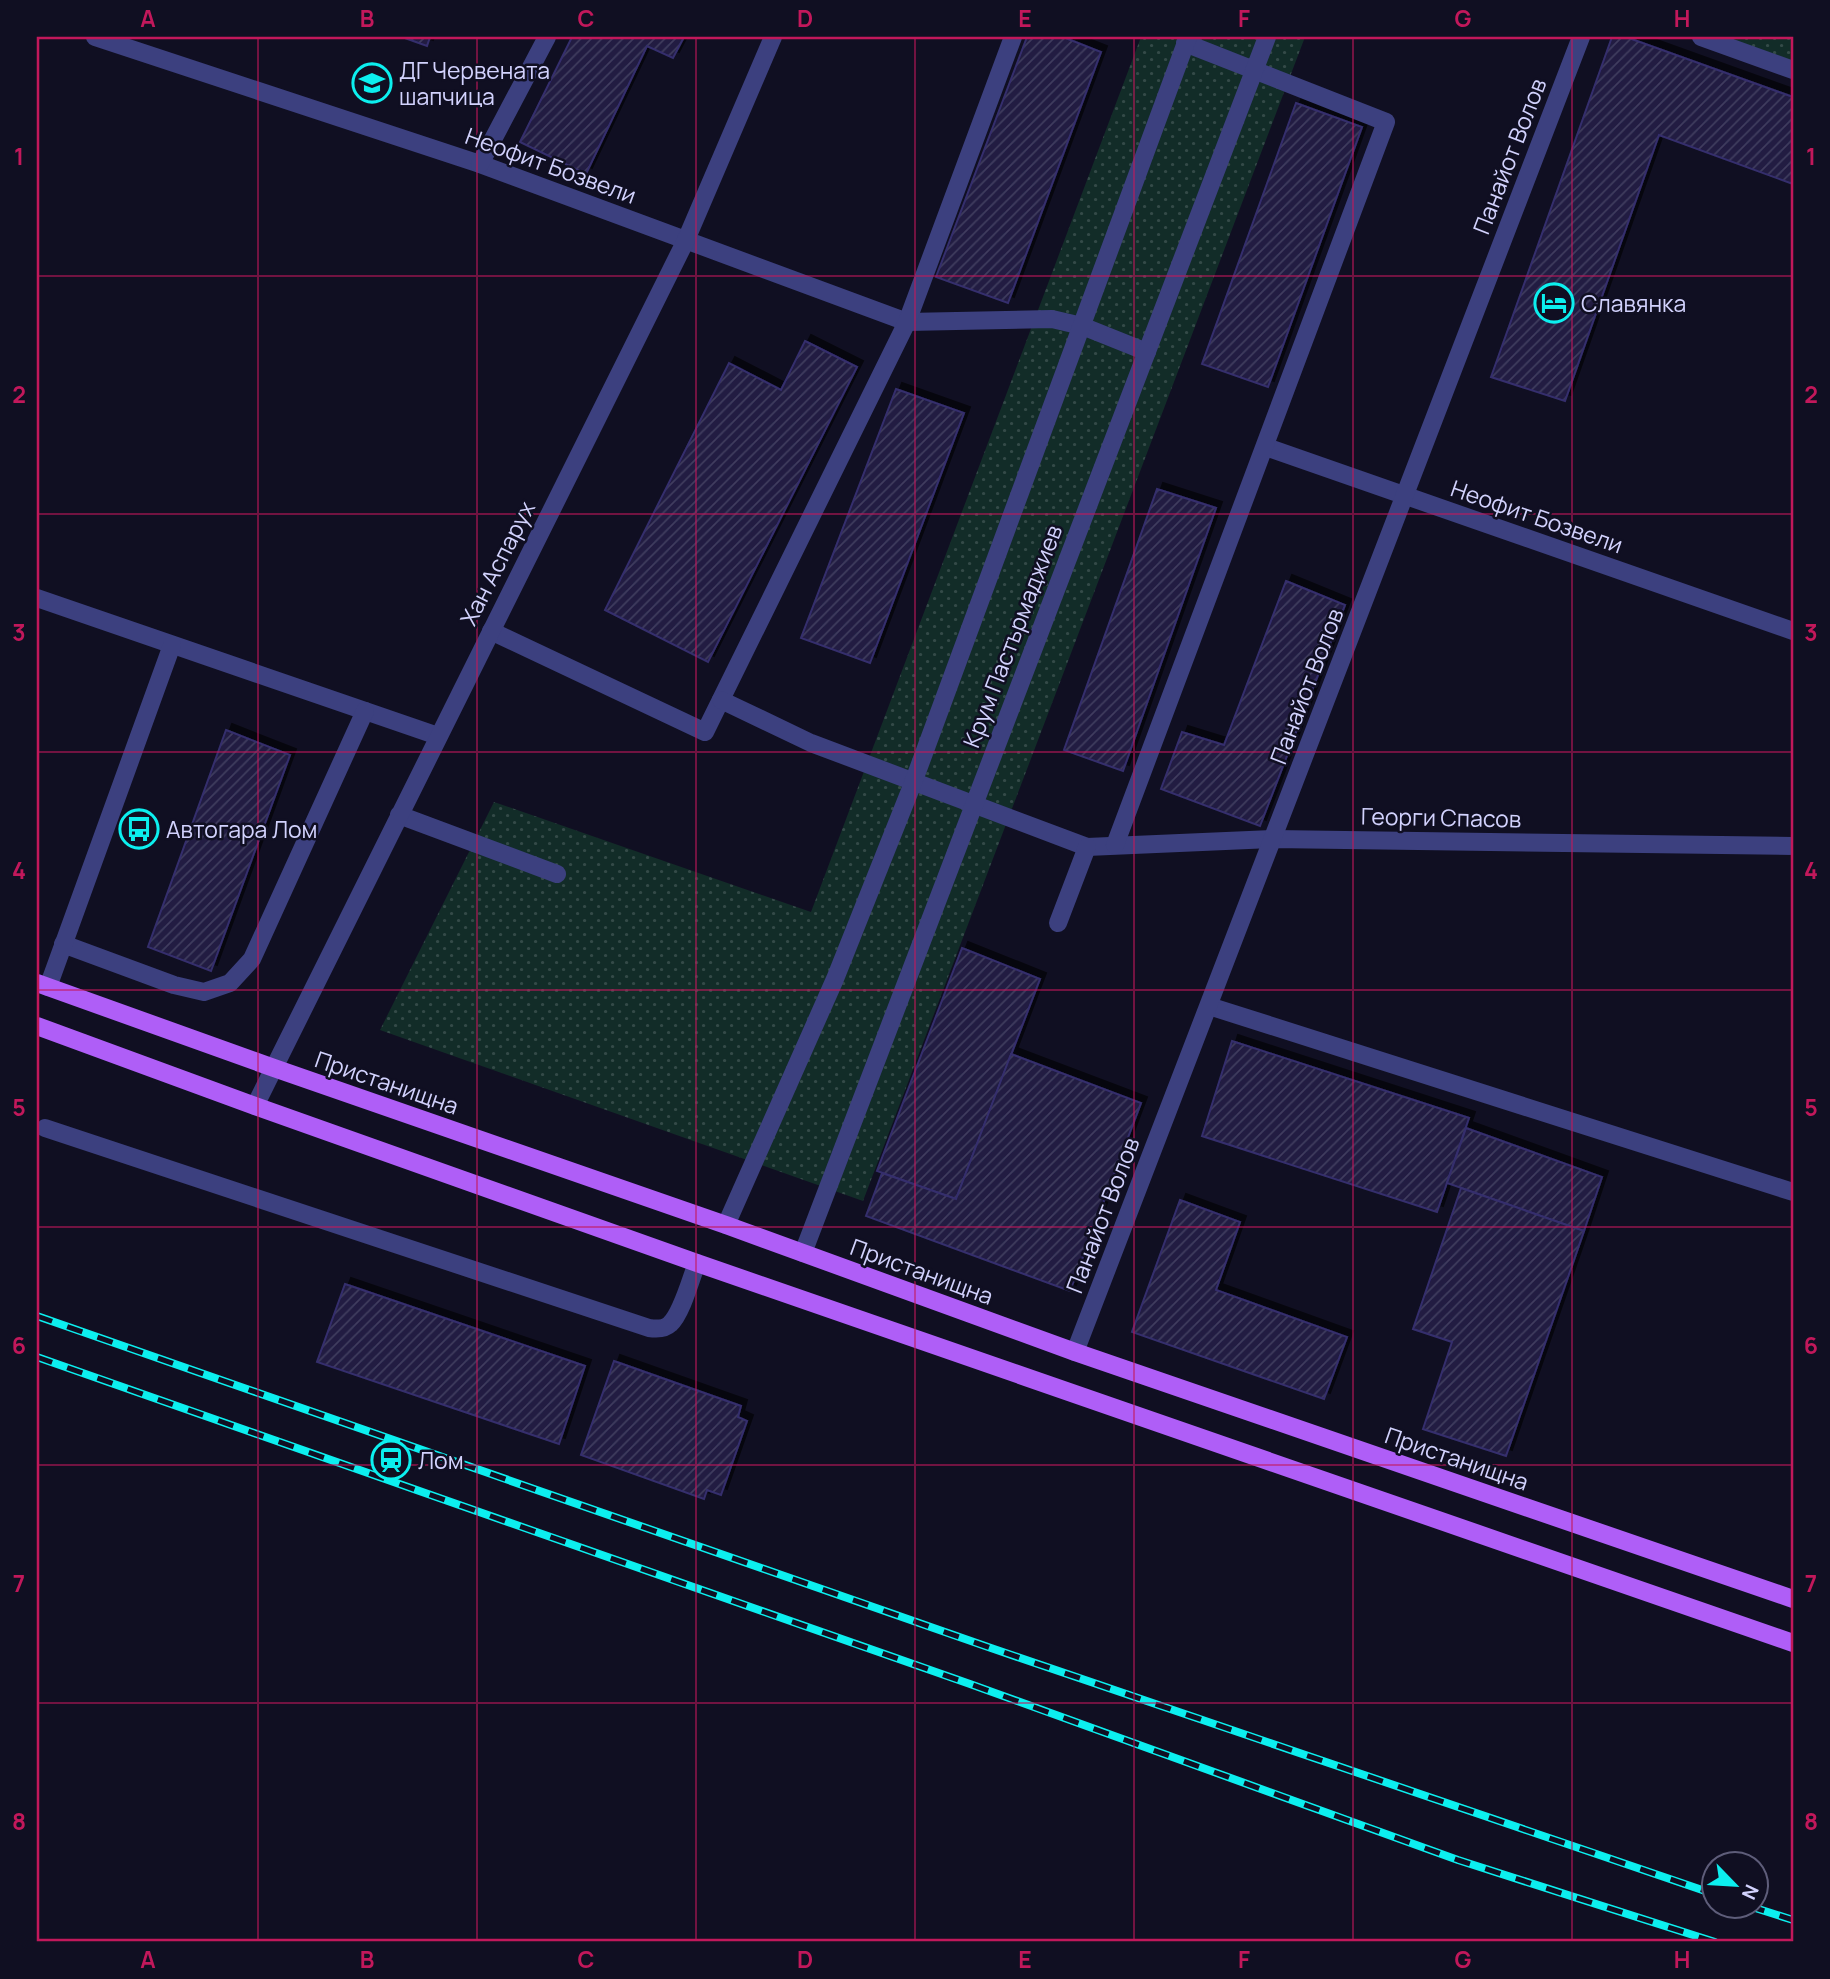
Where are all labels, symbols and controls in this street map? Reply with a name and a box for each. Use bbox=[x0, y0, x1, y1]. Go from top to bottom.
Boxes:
text: A bbox=[140, 2, 156, 34]
text: B bbox=[360, 2, 374, 34]
text: C bbox=[578, 2, 595, 34]
text: D bbox=[797, 2, 813, 34]
text: E bbox=[1018, 2, 1032, 34]
text: F bbox=[1238, 2, 1250, 34]
text: G bbox=[1455, 2, 1472, 34]
text: H bbox=[1674, 2, 1690, 34]
place label: ДГ Червената шапчица bbox=[399, 54, 550, 112]
school or university icon: ДГ Червената шапчица bbox=[351, 62, 393, 104]
street label: Панайот Волов bbox=[1465, 73, 1553, 239]
street label: Неофит Бозвели bbox=[461, 119, 641, 211]
text: 1 bbox=[14, 140, 24, 172]
text: 1 bbox=[1806, 140, 1816, 172]
hotel icon: Славянка bbox=[1533, 282, 1575, 324]
place label: Славянка bbox=[1581, 287, 1686, 319]
text: 2 bbox=[12, 378, 26, 410]
text: 2 bbox=[1804, 378, 1818, 410]
street label: Неофит Бозвели bbox=[1447, 472, 1627, 560]
street label: Хан Аспарух bbox=[452, 495, 542, 631]
street label: Крум Пастърмаджиев bbox=[955, 520, 1069, 752]
street label: Панайот Волов bbox=[1262, 603, 1350, 769]
text: 3 bbox=[12, 616, 26, 648]
text: 3 bbox=[1804, 616, 1818, 648]
street label: Георги Спасов bbox=[1361, 800, 1521, 834]
bus stop icon: Автогара Лом bbox=[118, 808, 160, 850]
place label: Автогара Лом bbox=[166, 813, 318, 845]
text: 4 bbox=[12, 854, 26, 886]
text: 4 bbox=[1804, 854, 1818, 886]
street label: Пристанищна bbox=[311, 1042, 463, 1122]
text: 5 bbox=[12, 1091, 26, 1123]
text: 5 bbox=[1804, 1091, 1818, 1123]
street label: Панайот Волов bbox=[1058, 1132, 1146, 1298]
street label: Пристанищна bbox=[846, 1230, 998, 1312]
text: 6 bbox=[12, 1329, 26, 1361]
text: 6 bbox=[1804, 1329, 1818, 1361]
street label: Пристанищна bbox=[1381, 1418, 1533, 1498]
station icon: Лом bbox=[370, 1439, 412, 1481]
place label: Лом bbox=[418, 1444, 464, 1476]
text: 7 bbox=[13, 1567, 25, 1599]
text: 7 bbox=[1805, 1567, 1817, 1599]
text: 8 bbox=[12, 1805, 26, 1837]
text: 8 bbox=[1804, 1805, 1818, 1837]
north arrow bbox=[1700, 1850, 1770, 1920]
text: N bbox=[1736, 1881, 1765, 1904]
text: A bbox=[140, 1943, 156, 1975]
text: B bbox=[360, 1943, 374, 1975]
text: C bbox=[578, 1943, 595, 1975]
text: D bbox=[797, 1943, 813, 1975]
text: E bbox=[1018, 1943, 1032, 1975]
text: F bbox=[1238, 1943, 1250, 1975]
text: G bbox=[1455, 1943, 1472, 1975]
text: H bbox=[1674, 1943, 1690, 1975]

